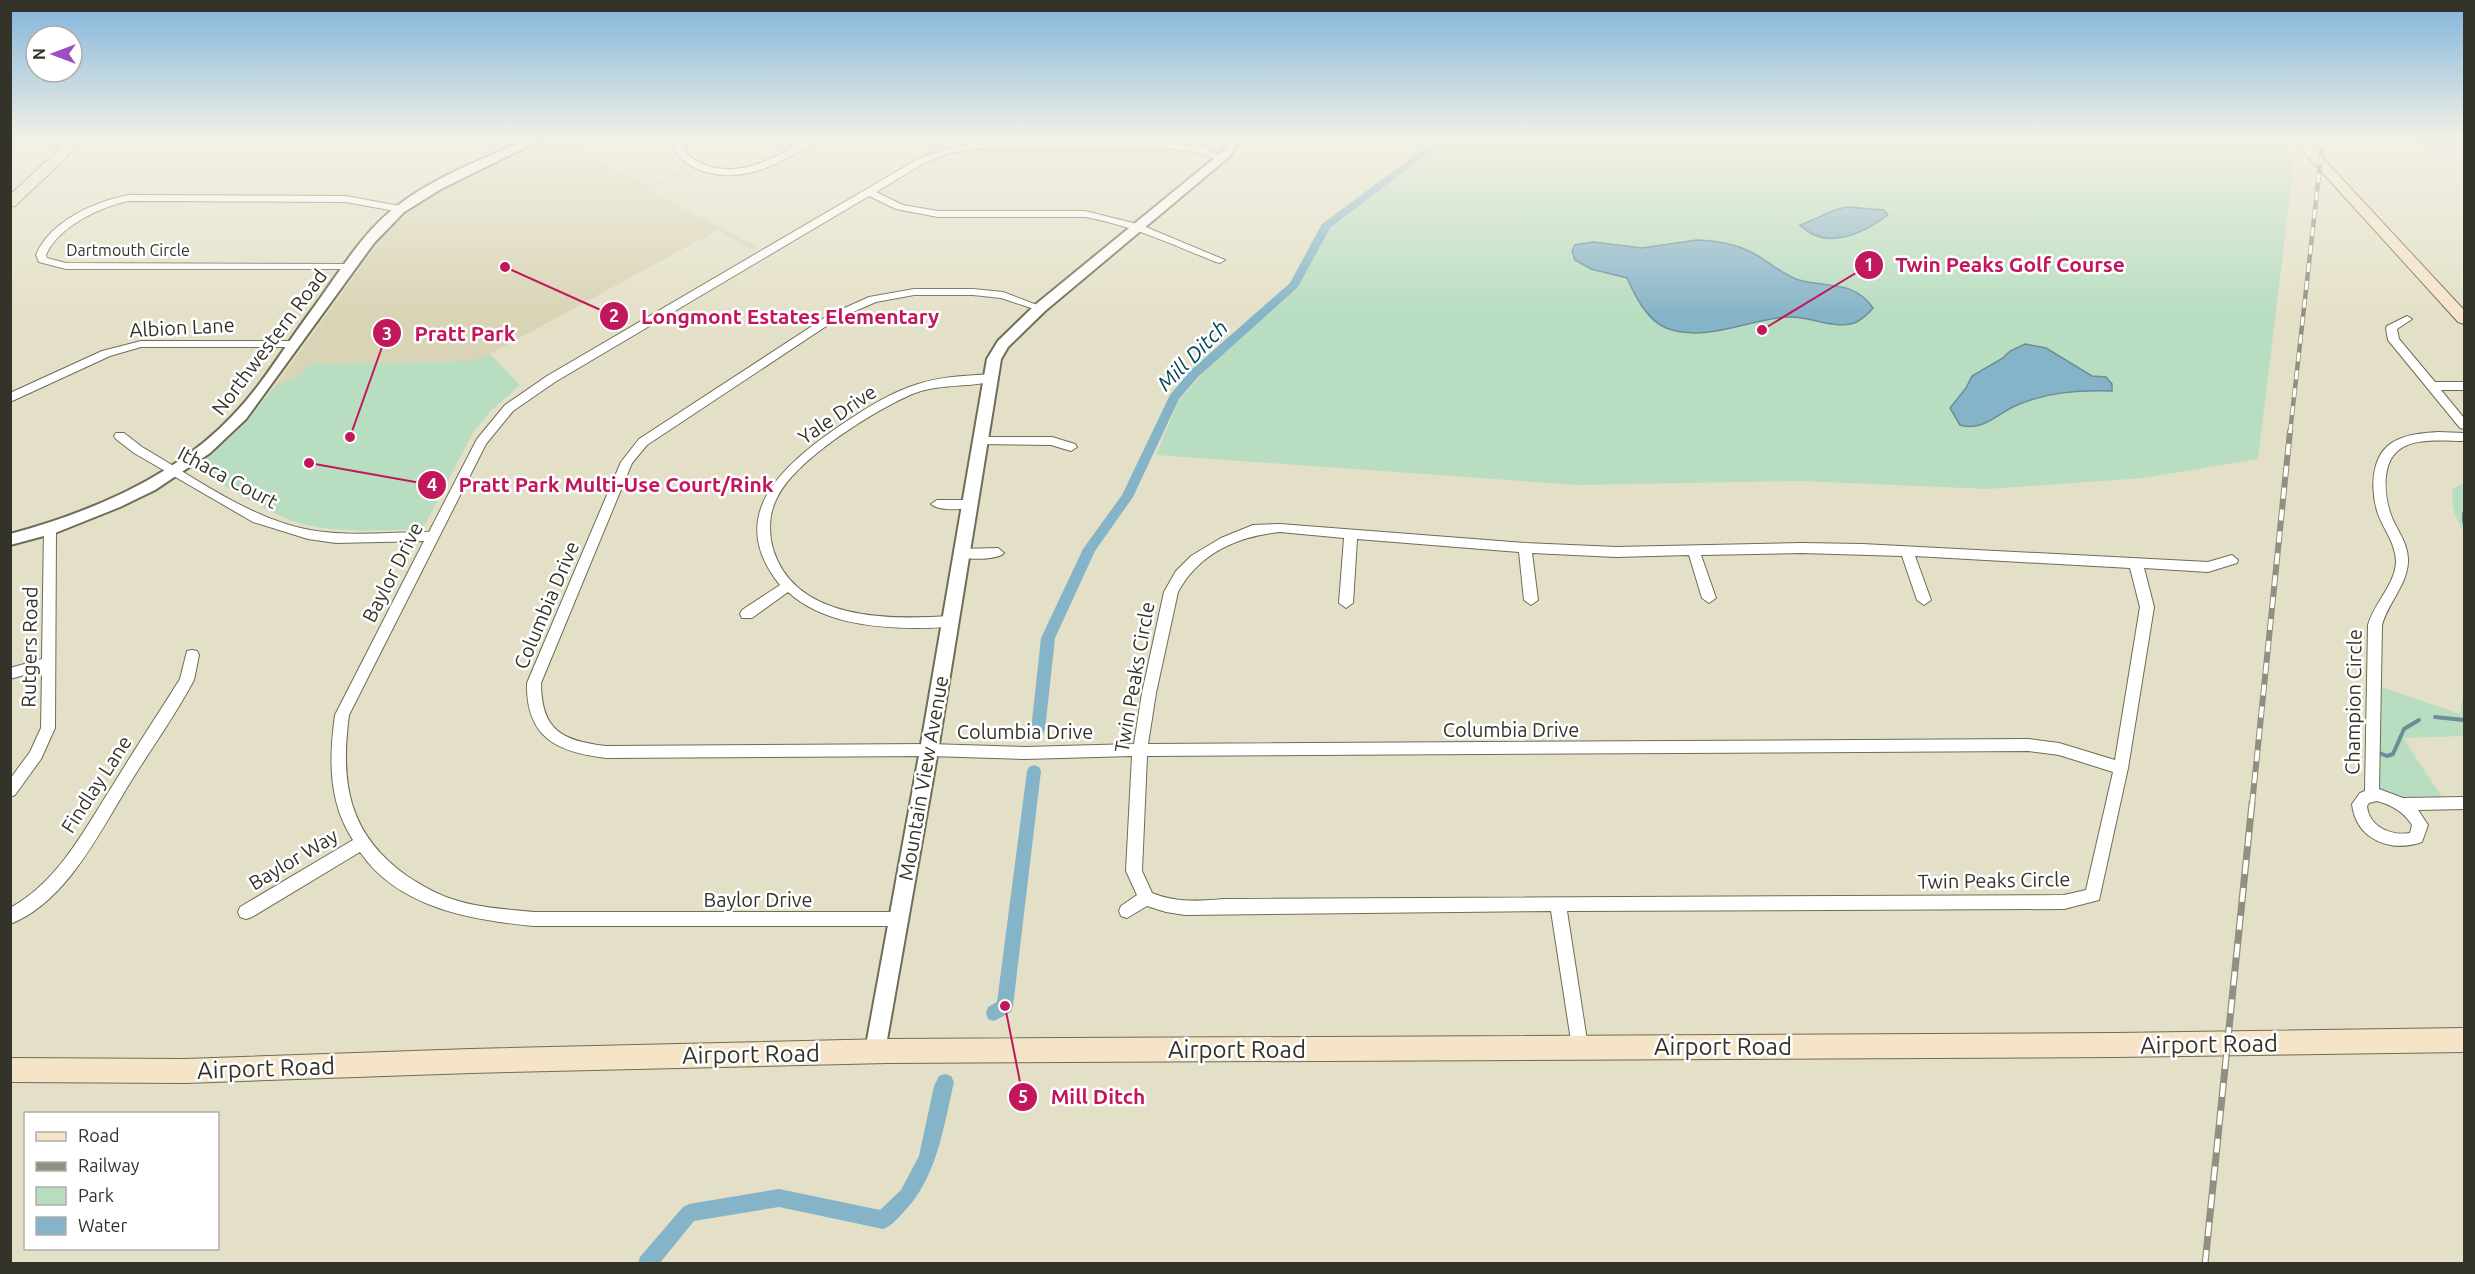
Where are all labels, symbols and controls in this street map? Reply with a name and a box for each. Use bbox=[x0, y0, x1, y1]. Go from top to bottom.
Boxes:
north arrow bbox=[24, 24, 84, 84]
text: N bbox=[30, 48, 48, 60]
street label: Dartmouth Circle bbox=[66, 241, 190, 259]
callout: Twin Peaks Golf Course bbox=[1854, 245, 2137, 284]
text: Twin Peaks Golf Course bbox=[1895, 252, 2125, 276]
text: 1 bbox=[1864, 254, 1874, 274]
street label: Northwestern Road bbox=[207, 265, 331, 419]
callout: Longmont Estates Elementary bbox=[599, 297, 951, 336]
text: Longmont Estates Elementary bbox=[641, 304, 939, 328]
text: 2 bbox=[609, 305, 619, 325]
street label: Albion Lane bbox=[129, 313, 235, 341]
callout: Pratt Park bbox=[372, 314, 527, 353]
water label: Mill Ditch bbox=[1152, 315, 1232, 395]
text: Pratt Park bbox=[415, 321, 516, 345]
text: 3 bbox=[382, 323, 392, 343]
street label: Yale Drive bbox=[794, 379, 880, 449]
street label: Ithaca Court bbox=[174, 441, 282, 513]
callout: Pratt Park Multi-Use Court/Rink bbox=[417, 466, 786, 505]
text: Pratt Park Multi-Use Court/Rink bbox=[458, 472, 774, 496]
text: 4 bbox=[427, 474, 437, 494]
street label: Baylor Drive bbox=[357, 518, 427, 626]
street label: Columbia Drive bbox=[509, 538, 583, 672]
street label: Rutgers Road bbox=[16, 586, 42, 708]
street label: Twin Peaks Circle bbox=[1109, 600, 1159, 754]
street label: Champion Circle bbox=[2340, 629, 2366, 775]
street label: Mountain View Avenue bbox=[894, 674, 952, 882]
street label: Columbia Drive bbox=[1443, 718, 1579, 741]
street label: Columbia Drive bbox=[957, 720, 1093, 743]
street label: Findlay Lane bbox=[56, 731, 136, 837]
street label: Baylor Way bbox=[244, 823, 342, 895]
street label: Twin Peaks Circle bbox=[1918, 867, 2070, 893]
street label: Baylor Drive bbox=[704, 888, 812, 911]
street label: Airport Road bbox=[2140, 1029, 2278, 1059]
street label: Airport Road bbox=[1654, 1033, 1792, 1060]
street label: Airport Road bbox=[1168, 1036, 1306, 1063]
street label: Airport Road bbox=[682, 1039, 820, 1069]
street label: Airport Road bbox=[197, 1052, 335, 1084]
callout: Mill Ditch bbox=[1008, 1077, 1157, 1116]
text: Mill Ditch bbox=[1051, 1084, 1145, 1108]
text: 5 bbox=[1018, 1086, 1028, 1106]
legend bbox=[24, 1112, 219, 1250]
text: Road bbox=[78, 1125, 120, 1145]
text: Railway bbox=[78, 1155, 140, 1175]
text: Park bbox=[78, 1185, 114, 1205]
text: Water bbox=[78, 1215, 128, 1235]

